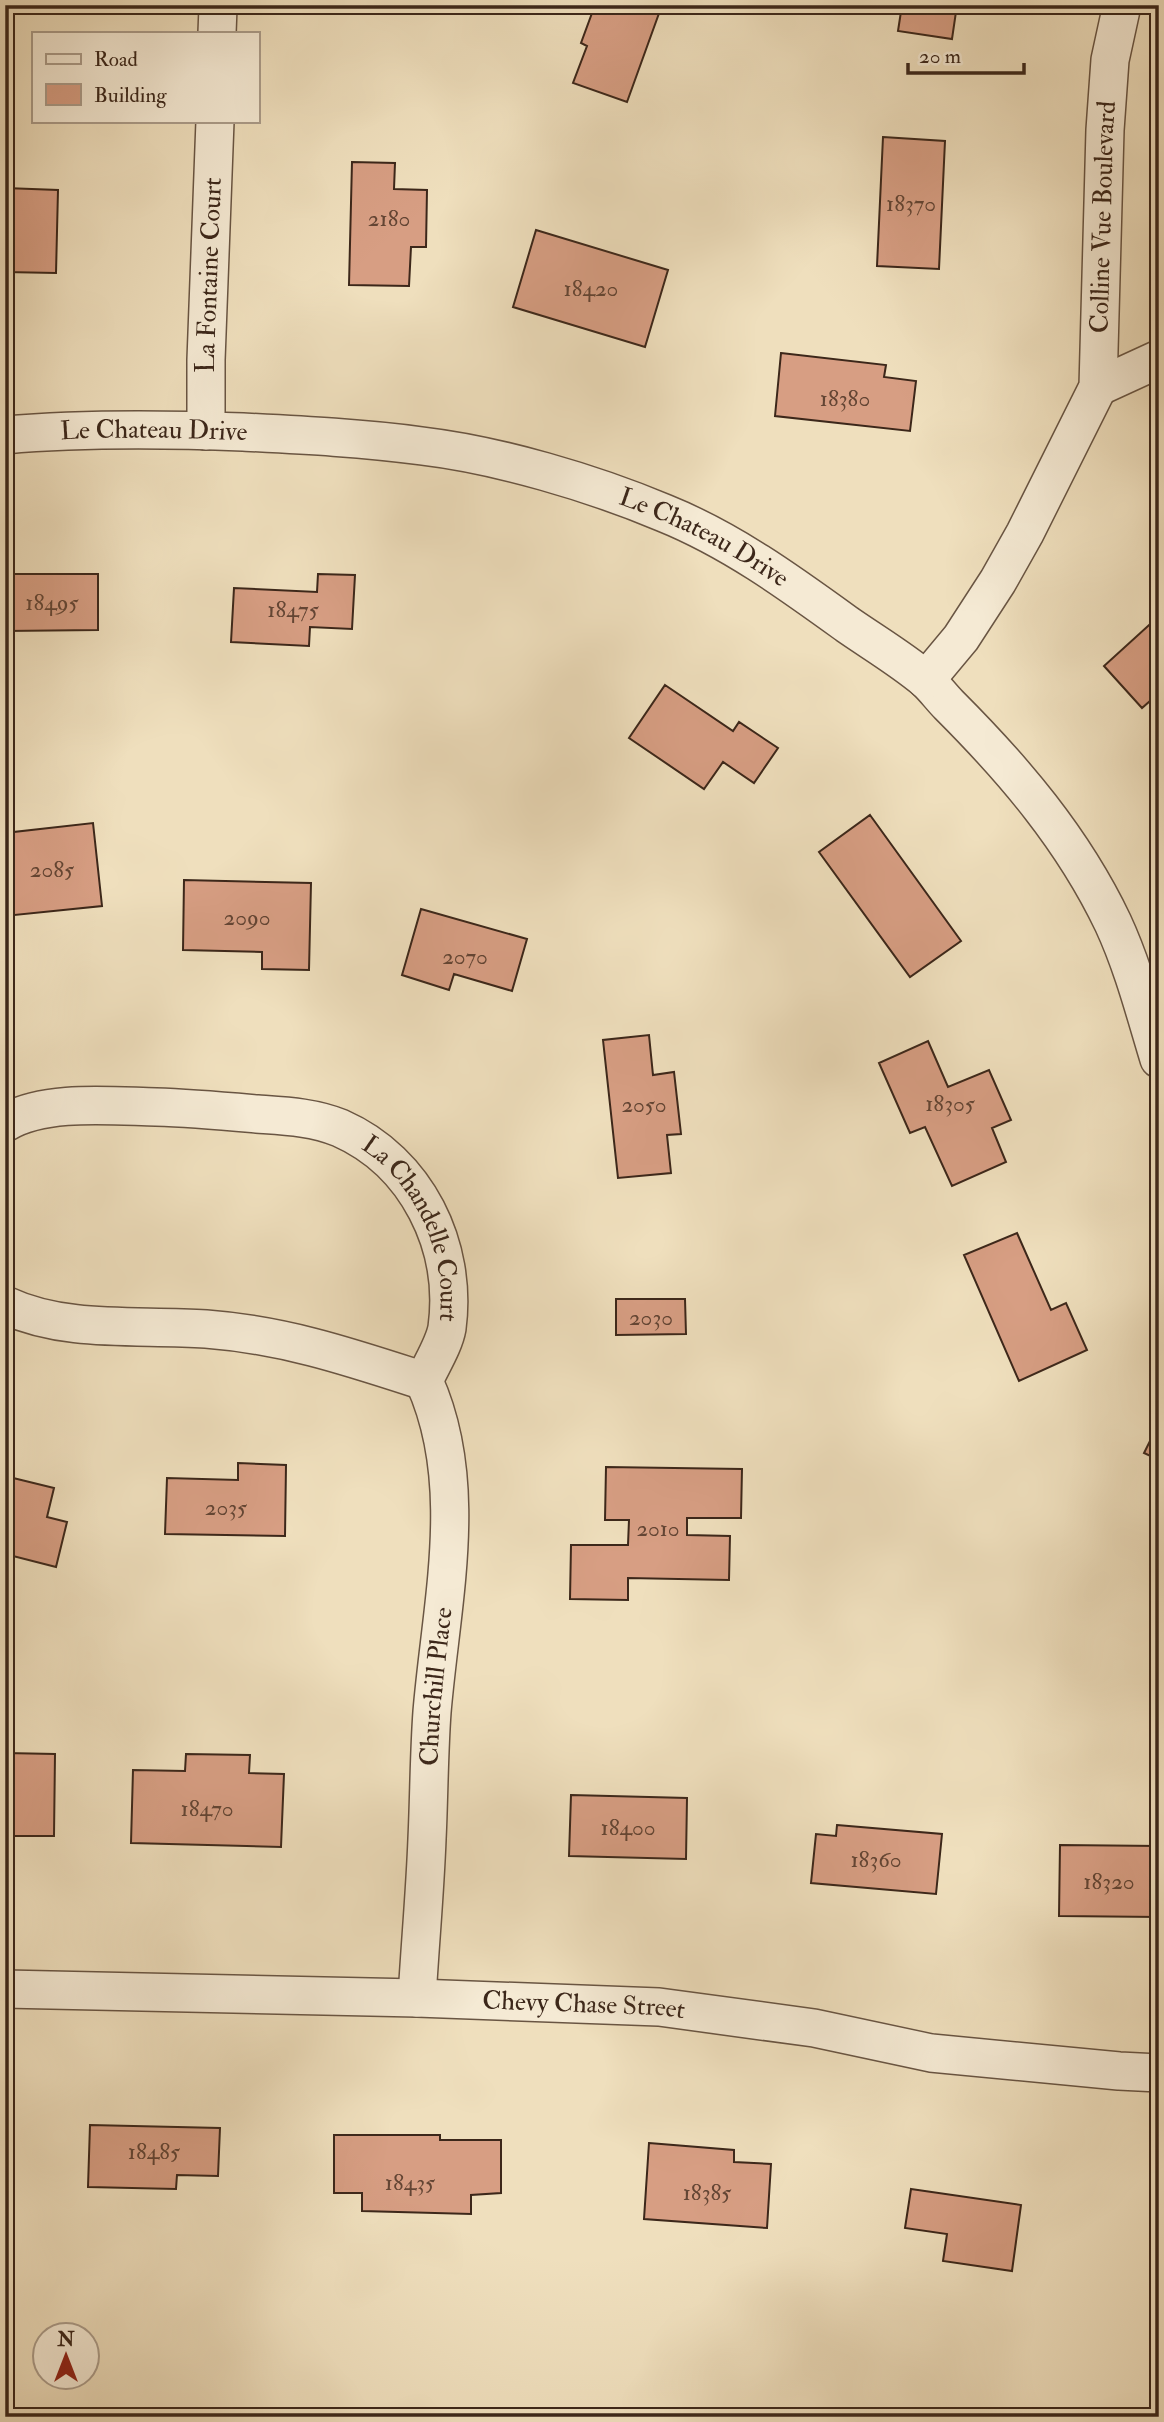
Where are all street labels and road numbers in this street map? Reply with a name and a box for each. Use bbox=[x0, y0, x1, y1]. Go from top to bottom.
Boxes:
street label: Colline Vue Boulevard bbox=[1083, 99, 1123, 334]
street label: La Fontaine Court bbox=[190, 177, 229, 373]
street label: Le Chateau Drive bbox=[60, 414, 248, 448]
street label: Le Chateau Drive bbox=[615, 481, 795, 594]
street label: La Chandelle Court bbox=[356, 1128, 465, 1323]
street label: Churchill Place bbox=[413, 1605, 460, 1767]
street label: Chevy Chase Street bbox=[482, 1984, 687, 2026]

